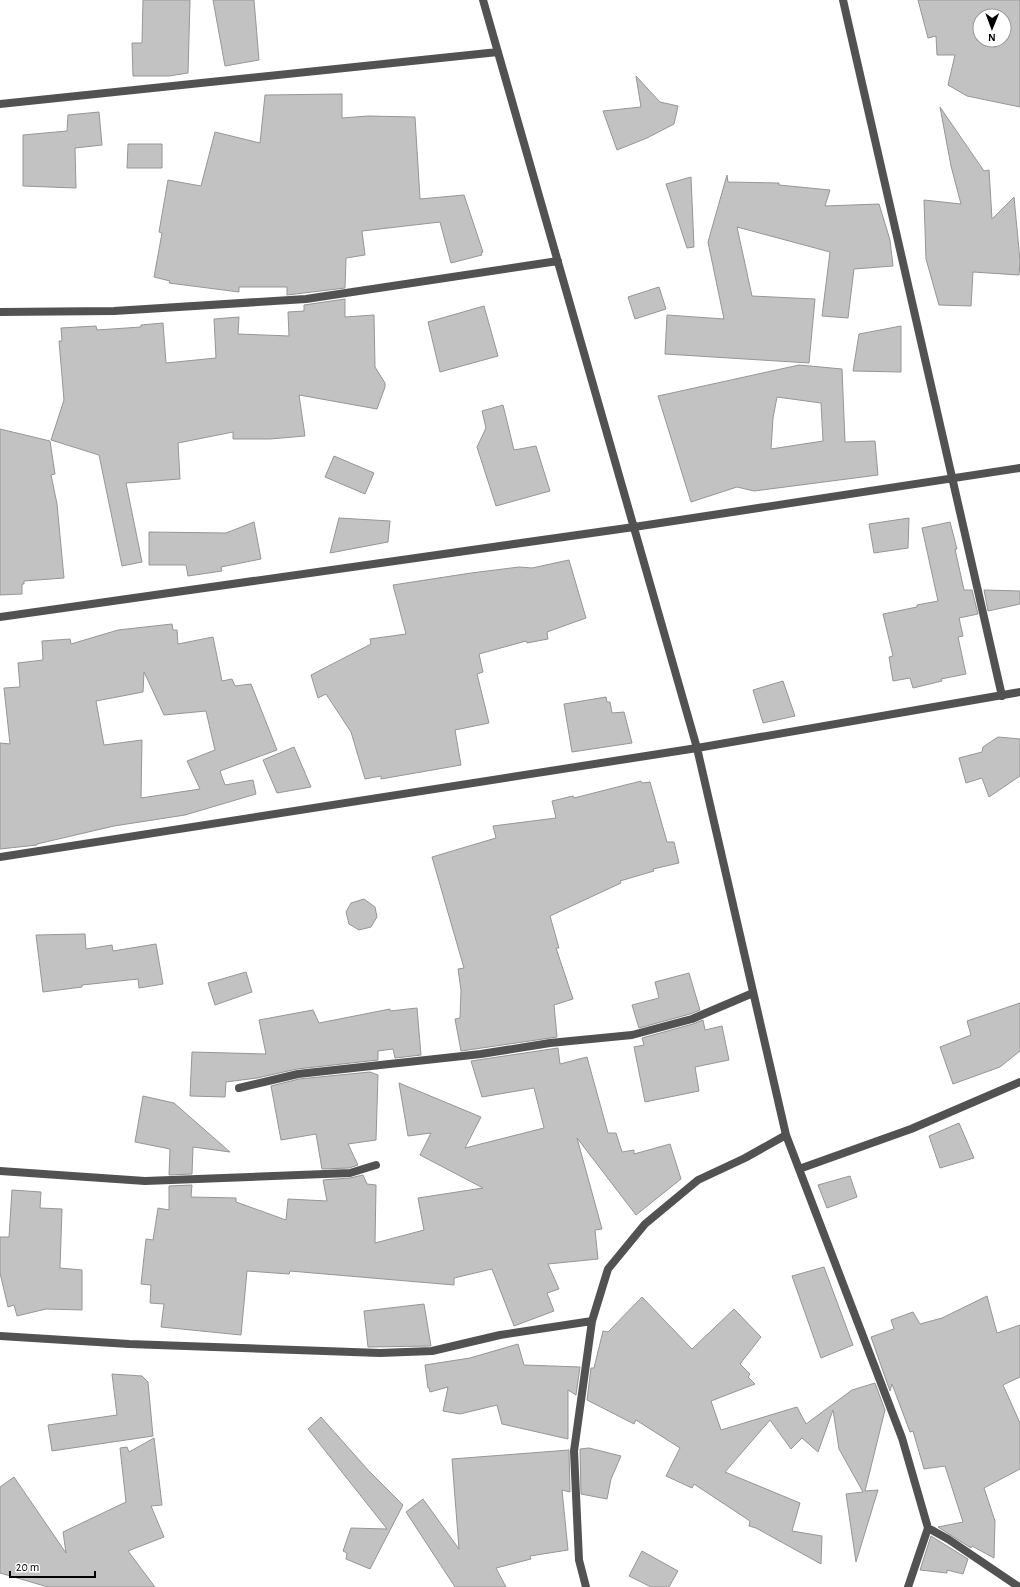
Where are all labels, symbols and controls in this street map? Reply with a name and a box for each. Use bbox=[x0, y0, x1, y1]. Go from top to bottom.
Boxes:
north arrow bbox=[972, 8, 1012, 48]
text: N bbox=[988, 32, 996, 43]
scale bar bbox=[10, 1553, 95, 1579]
text: 20 m bbox=[16, 1561, 39, 1573]

